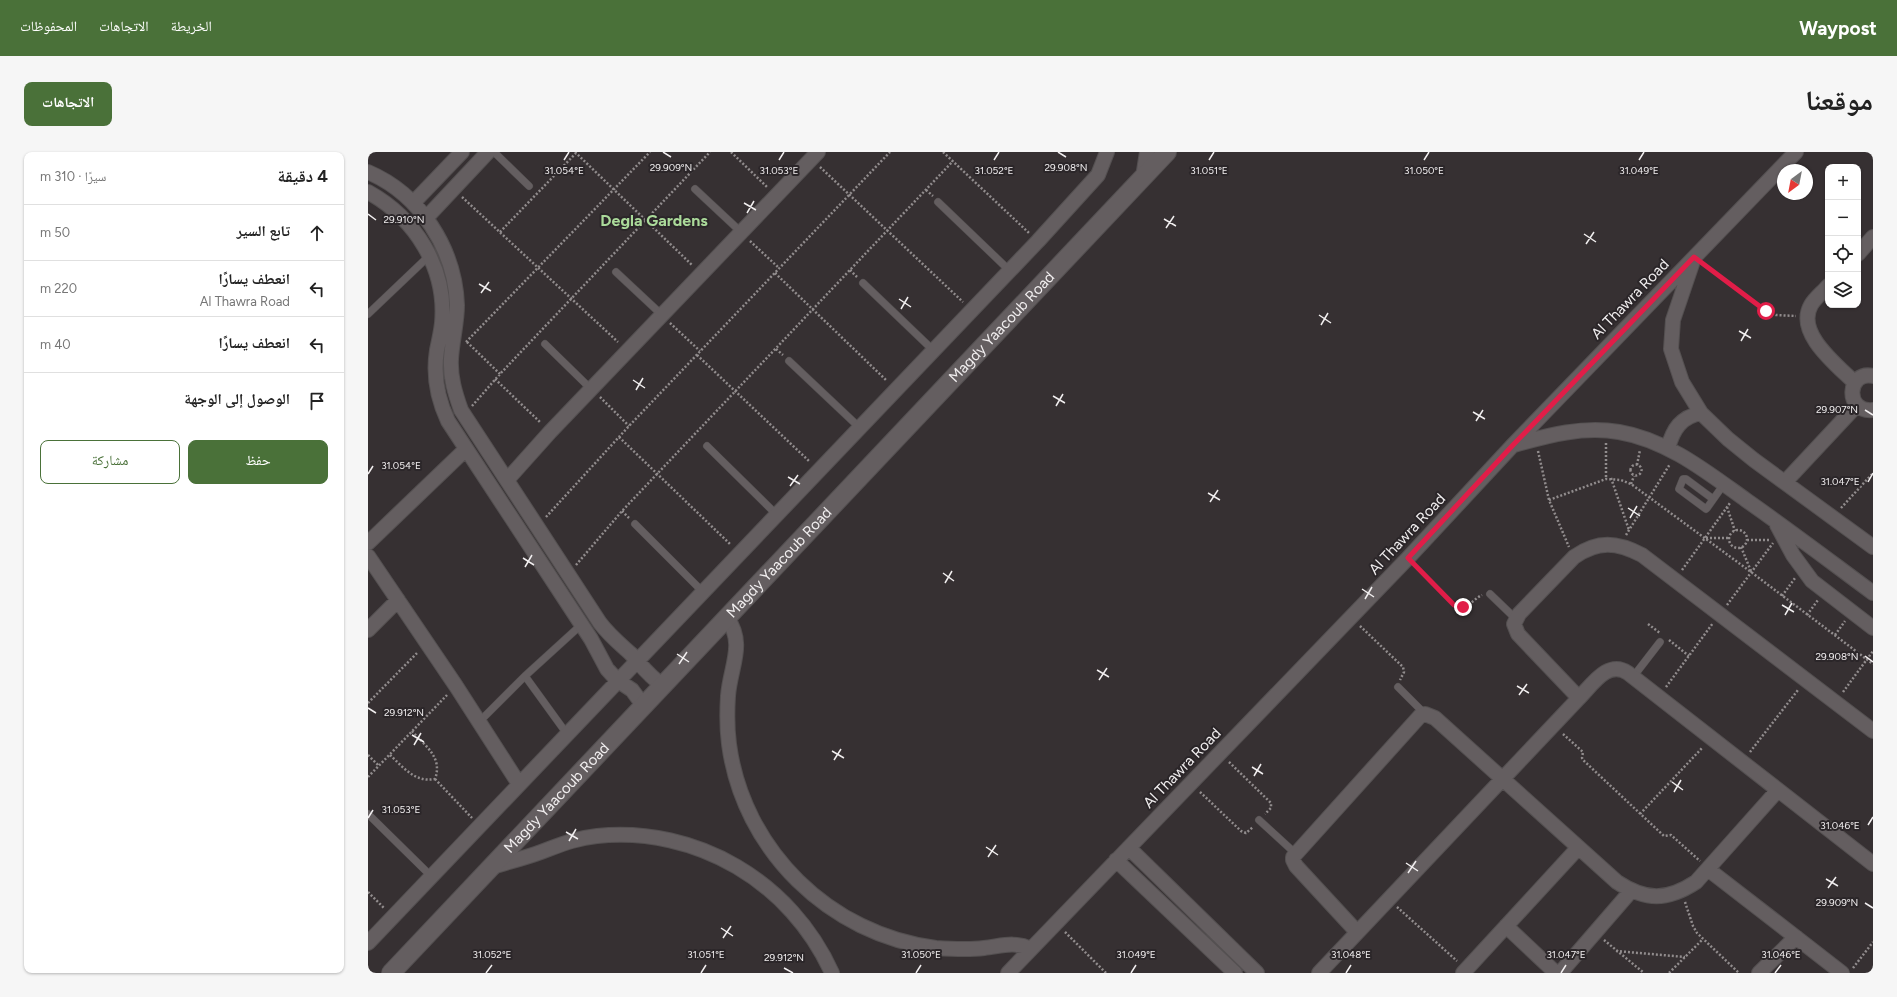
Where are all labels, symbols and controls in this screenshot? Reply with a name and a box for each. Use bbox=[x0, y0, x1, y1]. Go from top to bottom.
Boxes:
text: Waypost bbox=[1799, 17, 1877, 40]
text: المحفوظات bbox=[20, 18, 77, 35]
text: الاتجاهات bbox=[99, 18, 149, 35]
text: الخريطة bbox=[171, 18, 212, 35]
button: الاتجاهات bbox=[24, 82, 112, 126]
text: موقعنا bbox=[1805, 83, 1873, 117]
text: 29.909°N bbox=[650, 161, 692, 174]
text: 29.908°N bbox=[1045, 161, 1087, 174]
text: 31.054°E bbox=[544, 164, 584, 177]
text: 31.053°E bbox=[760, 164, 799, 177]
text: 31.052°E bbox=[974, 164, 1014, 177]
text: 31.051°E bbox=[1190, 164, 1228, 177]
text: 31.050°E bbox=[1404, 164, 1444, 177]
text: 31.049°E bbox=[1619, 164, 1659, 177]
north arrow bbox=[1777, 164, 1813, 200]
map controls bbox=[1825, 164, 1861, 308]
button: + bbox=[1825, 164, 1861, 200]
text: 4 دقيقة bbox=[277, 166, 328, 186]
text: سيرًا · 310 m bbox=[40, 169, 106, 184]
button: − bbox=[1825, 200, 1861, 236]
district label: Degla Gardens bbox=[600, 211, 708, 230]
text: 29.910°N bbox=[384, 213, 424, 226]
text: تابع السير bbox=[236, 222, 290, 240]
icon: ahead bbox=[306, 222, 328, 244]
text: 50 m bbox=[40, 225, 70, 240]
button: locate bbox=[1825, 236, 1861, 272]
street label: Al Thawra Road bbox=[1587, 255, 1673, 343]
street label: Magdy Yaacoub Road bbox=[945, 268, 1058, 386]
text: انعطف يسارًا bbox=[218, 270, 290, 288]
button: layers bbox=[1825, 272, 1861, 308]
icon: left bbox=[306, 278, 328, 300]
text: 220 m bbox=[40, 281, 77, 296]
text: Al Thawra Road bbox=[200, 294, 290, 309]
route start bbox=[1757, 302, 1775, 320]
text: انعطف يسارًا bbox=[218, 334, 290, 352]
icon: left bbox=[306, 334, 328, 356]
text: 40 m bbox=[40, 337, 71, 352]
text: الوصول إلى الوجهة bbox=[184, 390, 290, 408]
icon: arrive bbox=[306, 390, 328, 412]
text: 29.907°N bbox=[1816, 403, 1858, 416]
button: مشاركة bbox=[40, 440, 180, 484]
button: حفظ bbox=[188, 440, 328, 484]
text: 31.054°E bbox=[381, 459, 421, 472]
text: 31.047°E bbox=[1820, 475, 1860, 488]
street label: Al Thawra Road bbox=[1365, 490, 1449, 578]
street label: Magdy Yaacoub Road bbox=[723, 503, 836, 621]
route end bbox=[1454, 598, 1472, 616]
text: 29.908°N bbox=[1816, 650, 1858, 663]
text: 29.912°N bbox=[384, 706, 424, 719]
street label: Al Thawra Road bbox=[1139, 724, 1225, 812]
street label: Magdy Yaacoub Road bbox=[500, 739, 613, 857]
text: 31.053°E bbox=[382, 803, 421, 816]
text: 31.046°E bbox=[1820, 819, 1860, 832]
text: 29.909°N bbox=[1816, 896, 1858, 909]
text: 31.052°E bbox=[472, 948, 512, 961]
text: 31.051°E bbox=[687, 948, 725, 961]
text: 31.050°E bbox=[901, 948, 941, 961]
text: 31.049°E bbox=[1116, 948, 1156, 961]
text: 31.048°E bbox=[1331, 948, 1371, 961]
text: 31.047°E bbox=[1546, 948, 1586, 961]
text: 31.046°E bbox=[1761, 948, 1801, 961]
text: 29.912°N bbox=[764, 951, 804, 964]

